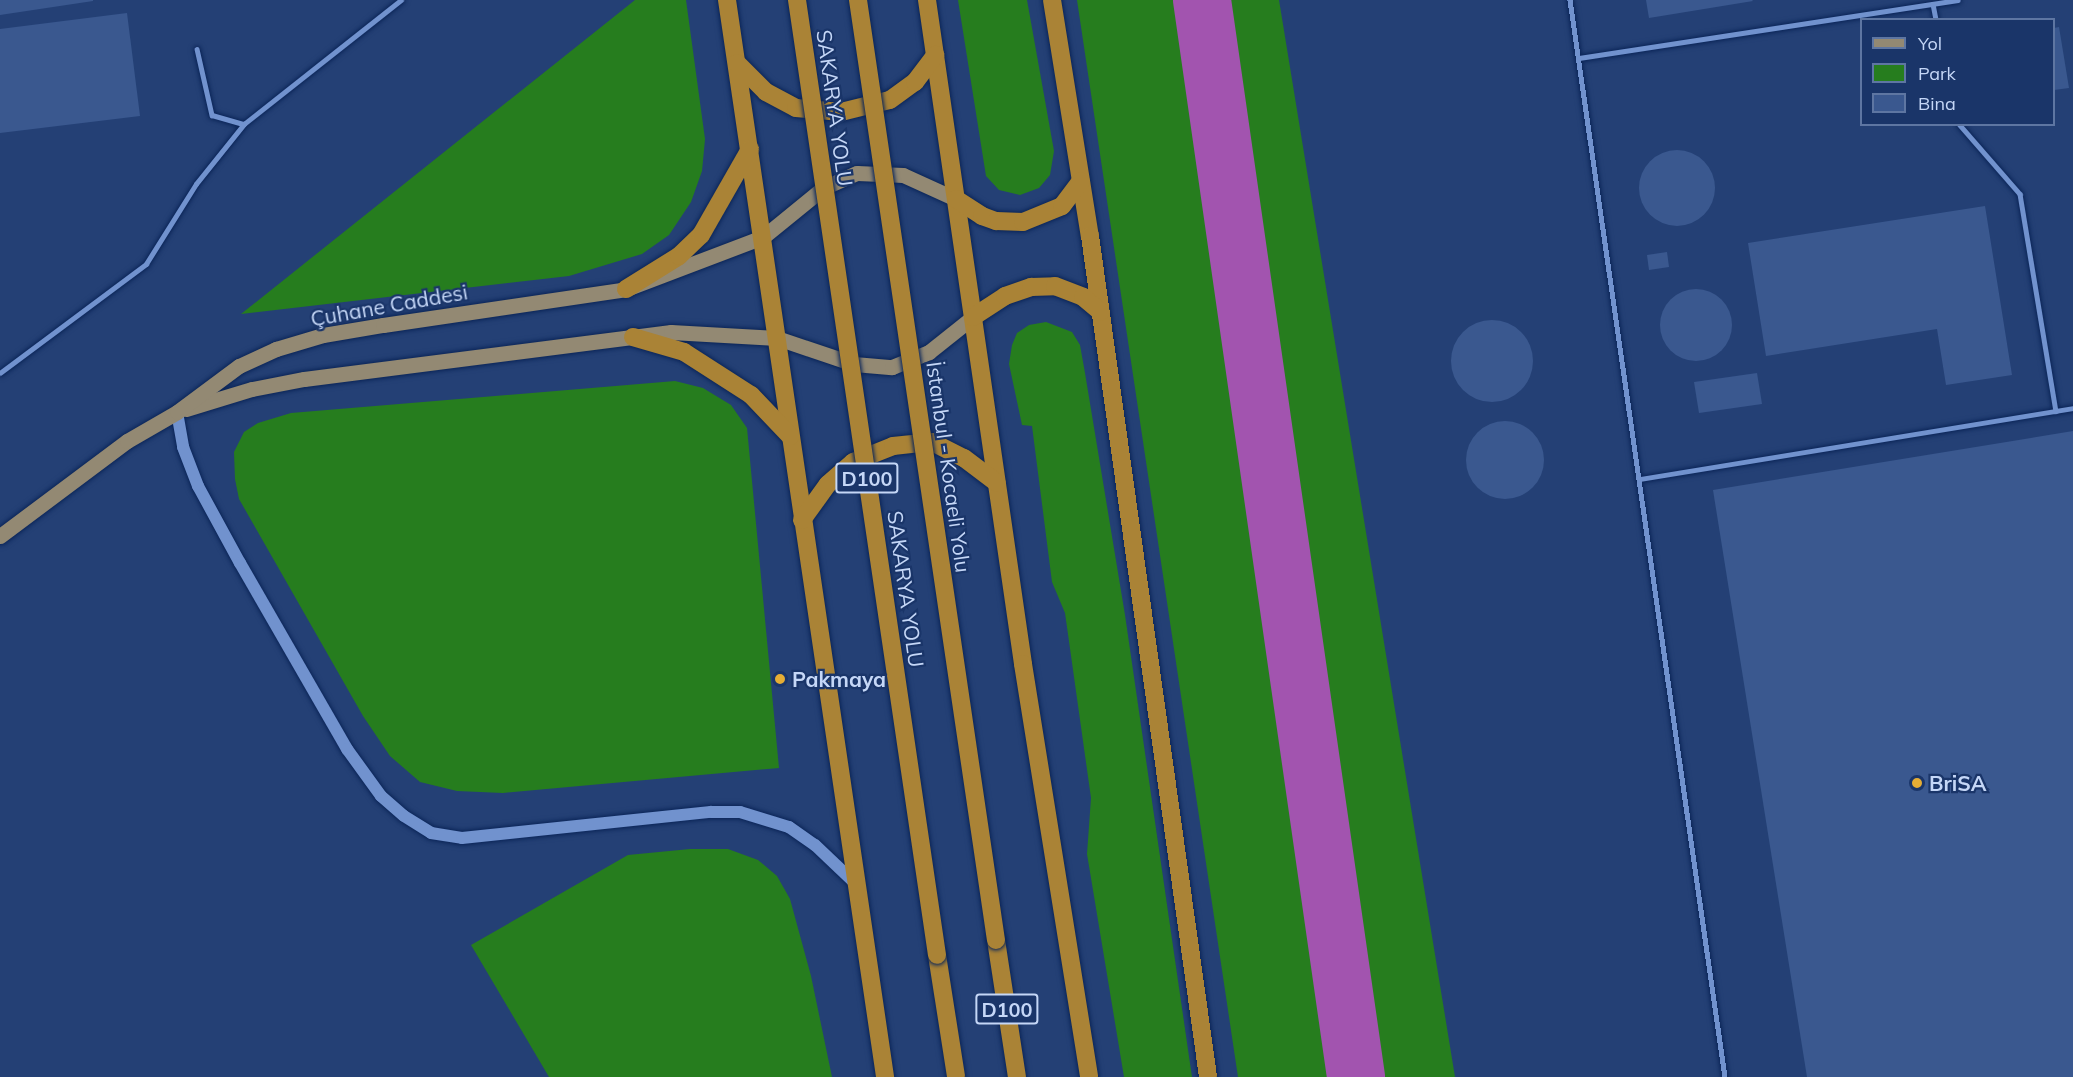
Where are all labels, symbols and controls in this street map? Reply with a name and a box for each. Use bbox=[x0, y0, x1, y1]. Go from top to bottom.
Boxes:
legend bbox=[1860, 18, 2055, 126]
street label: SAKARYA YOLU bbox=[812, 28, 858, 188]
text: Yol bbox=[1918, 32, 1942, 55]
text: Park bbox=[1918, 62, 1956, 85]
text: Bina bbox=[1918, 92, 1956, 115]
street label: Çuhane Caddesi bbox=[309, 279, 469, 331]
street label: İstanbul - Kocaeli Yolu bbox=[922, 360, 976, 574]
road number: D100 bbox=[834, 461, 900, 495]
street label: SAKARYA YOLU bbox=[883, 509, 929, 669]
place label: Pakmaya bbox=[792, 666, 886, 692]
marker: Pakmaya bbox=[773, 672, 787, 686]
place label: BriSA bbox=[1929, 770, 1986, 796]
marker: BriSA bbox=[1910, 776, 1924, 790]
road number: D100 bbox=[974, 992, 1040, 1026]

